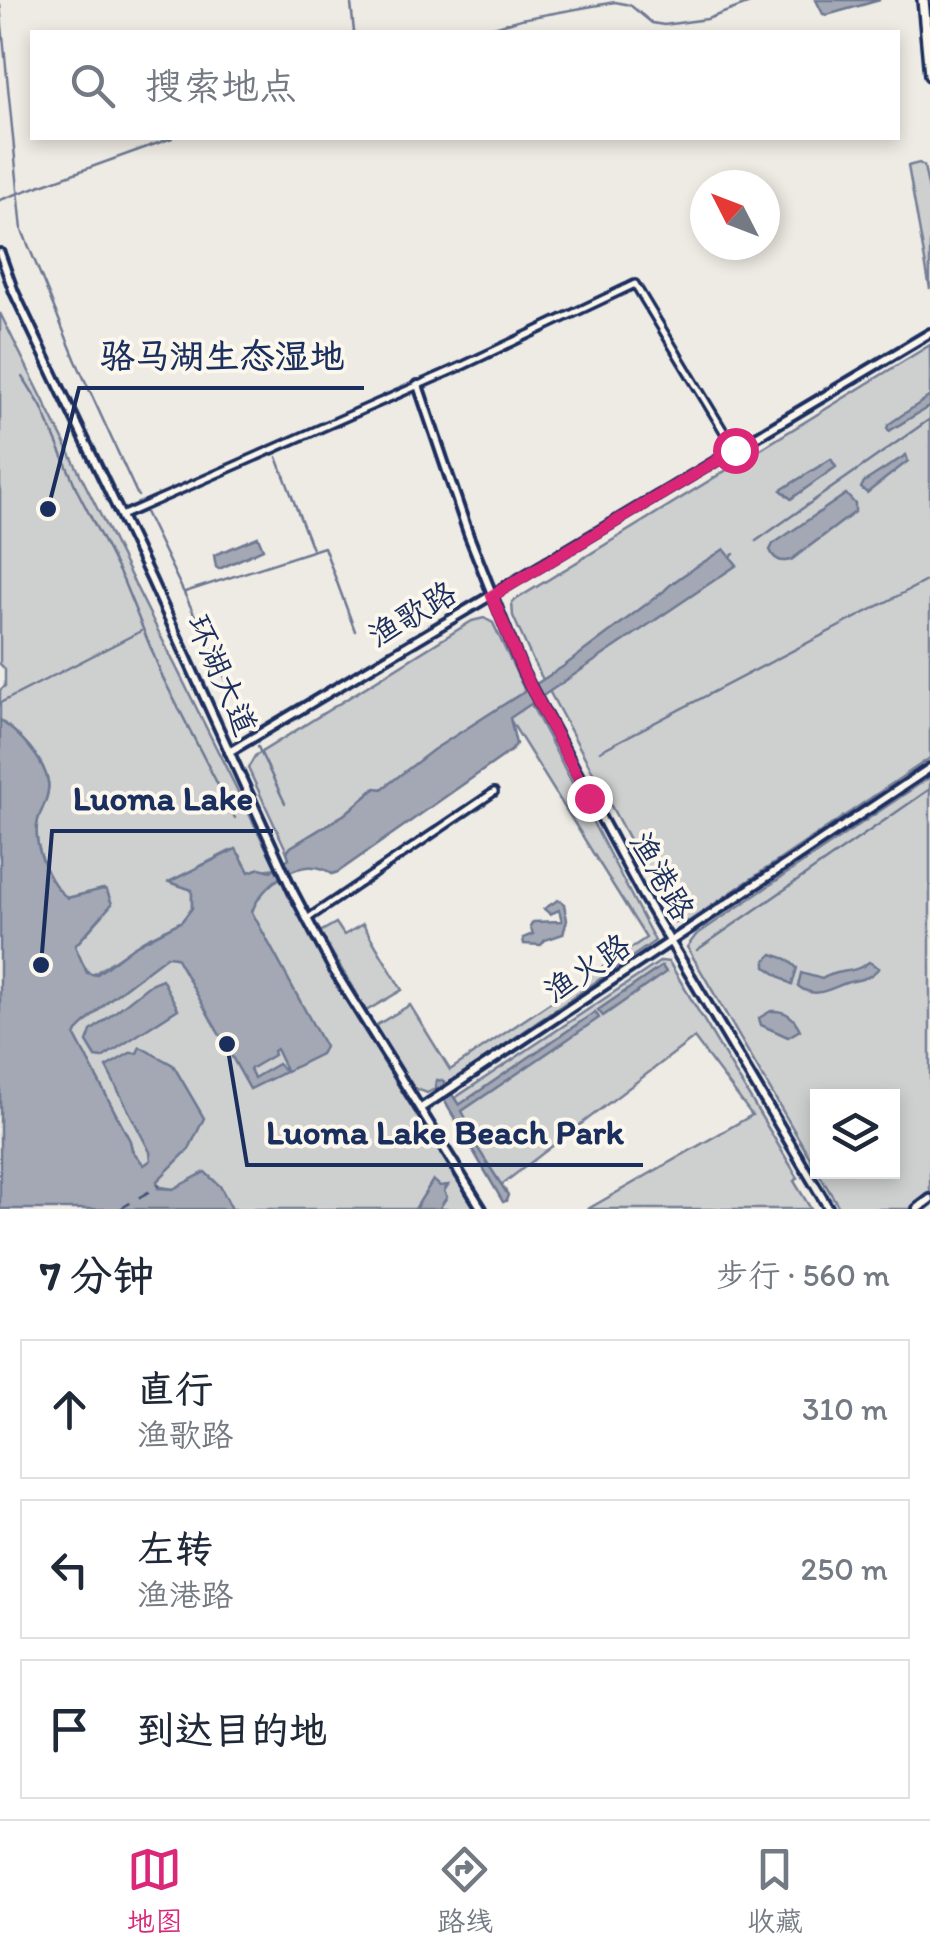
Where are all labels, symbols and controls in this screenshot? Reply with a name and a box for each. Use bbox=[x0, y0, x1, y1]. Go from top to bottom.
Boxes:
search box bbox=[30, 30, 900, 140]
icon: search bbox=[65, 58, 120, 113]
text: 搜索地点 bbox=[145, 63, 297, 109]
north arrow bbox=[690, 170, 780, 260]
callout: 骆马湖生态湿地 bbox=[79, 323, 364, 388]
text: 骆马湖生态湿地 bbox=[99, 335, 345, 377]
route start bbox=[713, 428, 759, 474]
street label: 渔歌路 bbox=[361, 573, 463, 655]
street label: 环湖大道 bbox=[179, 609, 265, 741]
callout: Luoma Lake bbox=[52, 766, 273, 831]
route end bbox=[567, 776, 613, 822]
text: Luoma Lake bbox=[73, 777, 253, 819]
street label: 渔港路 bbox=[622, 825, 702, 927]
street label: 渔火路 bbox=[537, 925, 637, 1011]
map controls bbox=[810, 1089, 900, 1179]
button: layers bbox=[810, 1089, 900, 1179]
callout: Luoma Lake Beach Park bbox=[247, 1100, 643, 1165]
text: Luoma Lake Beach Park bbox=[266, 1111, 625, 1153]
text: 7 分钟 bbox=[40, 1250, 154, 1301]
text: 步行 · 560 m bbox=[716, 1256, 890, 1294]
text: 直行 bbox=[137, 1366, 213, 1412]
icon: ahead bbox=[42, 1382, 97, 1437]
text: 310 m bbox=[802, 1390, 888, 1428]
text: 渔歌路 bbox=[137, 1416, 233, 1454]
text: 左转 bbox=[137, 1526, 213, 1572]
icon: left bbox=[42, 1542, 97, 1597]
text: 250 m bbox=[801, 1550, 888, 1588]
text: 渔港路 bbox=[137, 1576, 233, 1614]
icon: arrive bbox=[42, 1702, 97, 1757]
text: 到达目的地 bbox=[137, 1707, 327, 1753]
tab: 地图 bbox=[127, 1842, 183, 1939]
tab: 路线 bbox=[437, 1842, 493, 1939]
tab: 收藏 bbox=[747, 1842, 803, 1939]

